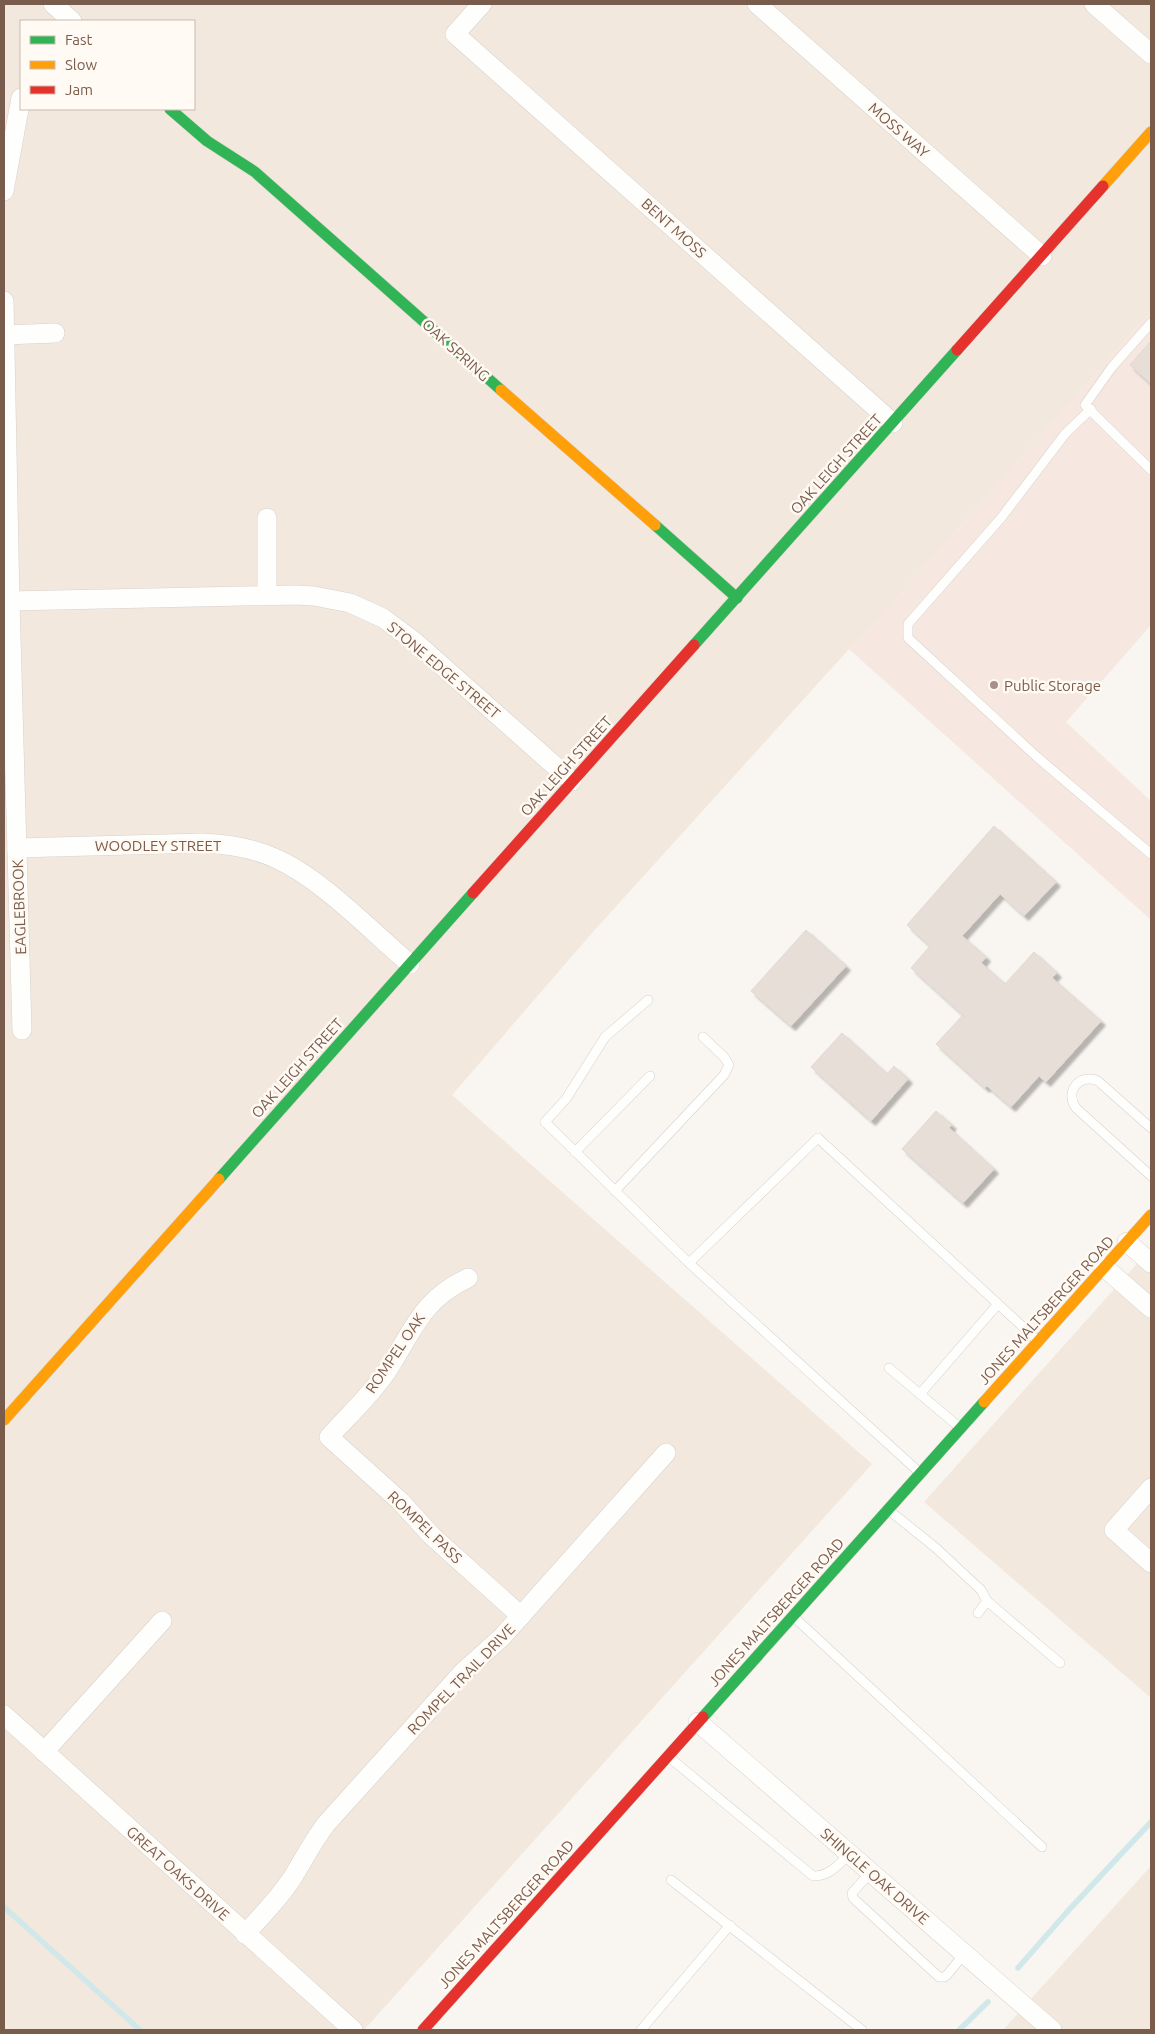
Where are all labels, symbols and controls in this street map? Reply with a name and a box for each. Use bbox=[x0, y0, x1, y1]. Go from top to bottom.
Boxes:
legend bbox=[20, 20, 195, 110]
text: Fast bbox=[65, 31, 93, 48]
text: Slow bbox=[65, 56, 98, 73]
text: Jam bbox=[65, 81, 93, 98]
street label: MOSS WAY bbox=[865, 99, 933, 161]
street label: BENT MOSS bbox=[638, 195, 710, 261]
street label: OAK SPRING bbox=[419, 315, 493, 385]
street label: OAK LEIGH STREET bbox=[787, 410, 886, 517]
street label: STONE EDGE STREET bbox=[384, 618, 504, 722]
place label: Public Storage bbox=[1004, 677, 1101, 694]
marker: Public Storage bbox=[988, 679, 1000, 691]
street label: OAK LEIGH STREET bbox=[517, 712, 616, 819]
street label: WOODLEY STREET bbox=[95, 837, 222, 854]
street label: EAGLEBROOK bbox=[9, 859, 29, 955]
street label: OAK LEIGH STREET bbox=[248, 1014, 347, 1121]
street label: JONES MALTSBERGER ROAD bbox=[975, 1232, 1117, 1388]
street label: ROMPEL OAK bbox=[362, 1310, 428, 1396]
street label: ROMPEL PASS bbox=[384, 1487, 466, 1567]
street label: JONES MALTSBERGER ROAD bbox=[705, 1534, 847, 1690]
street label: ROMPEL TRAIL DRIVE bbox=[404, 1620, 518, 1738]
street label: GREAT OAKS DRIVE bbox=[123, 1823, 233, 1923]
street label: SHINGLE OAK DRIVE bbox=[817, 1824, 933, 1928]
street label: JONES MALTSBERGER ROAD bbox=[435, 1836, 577, 1992]

